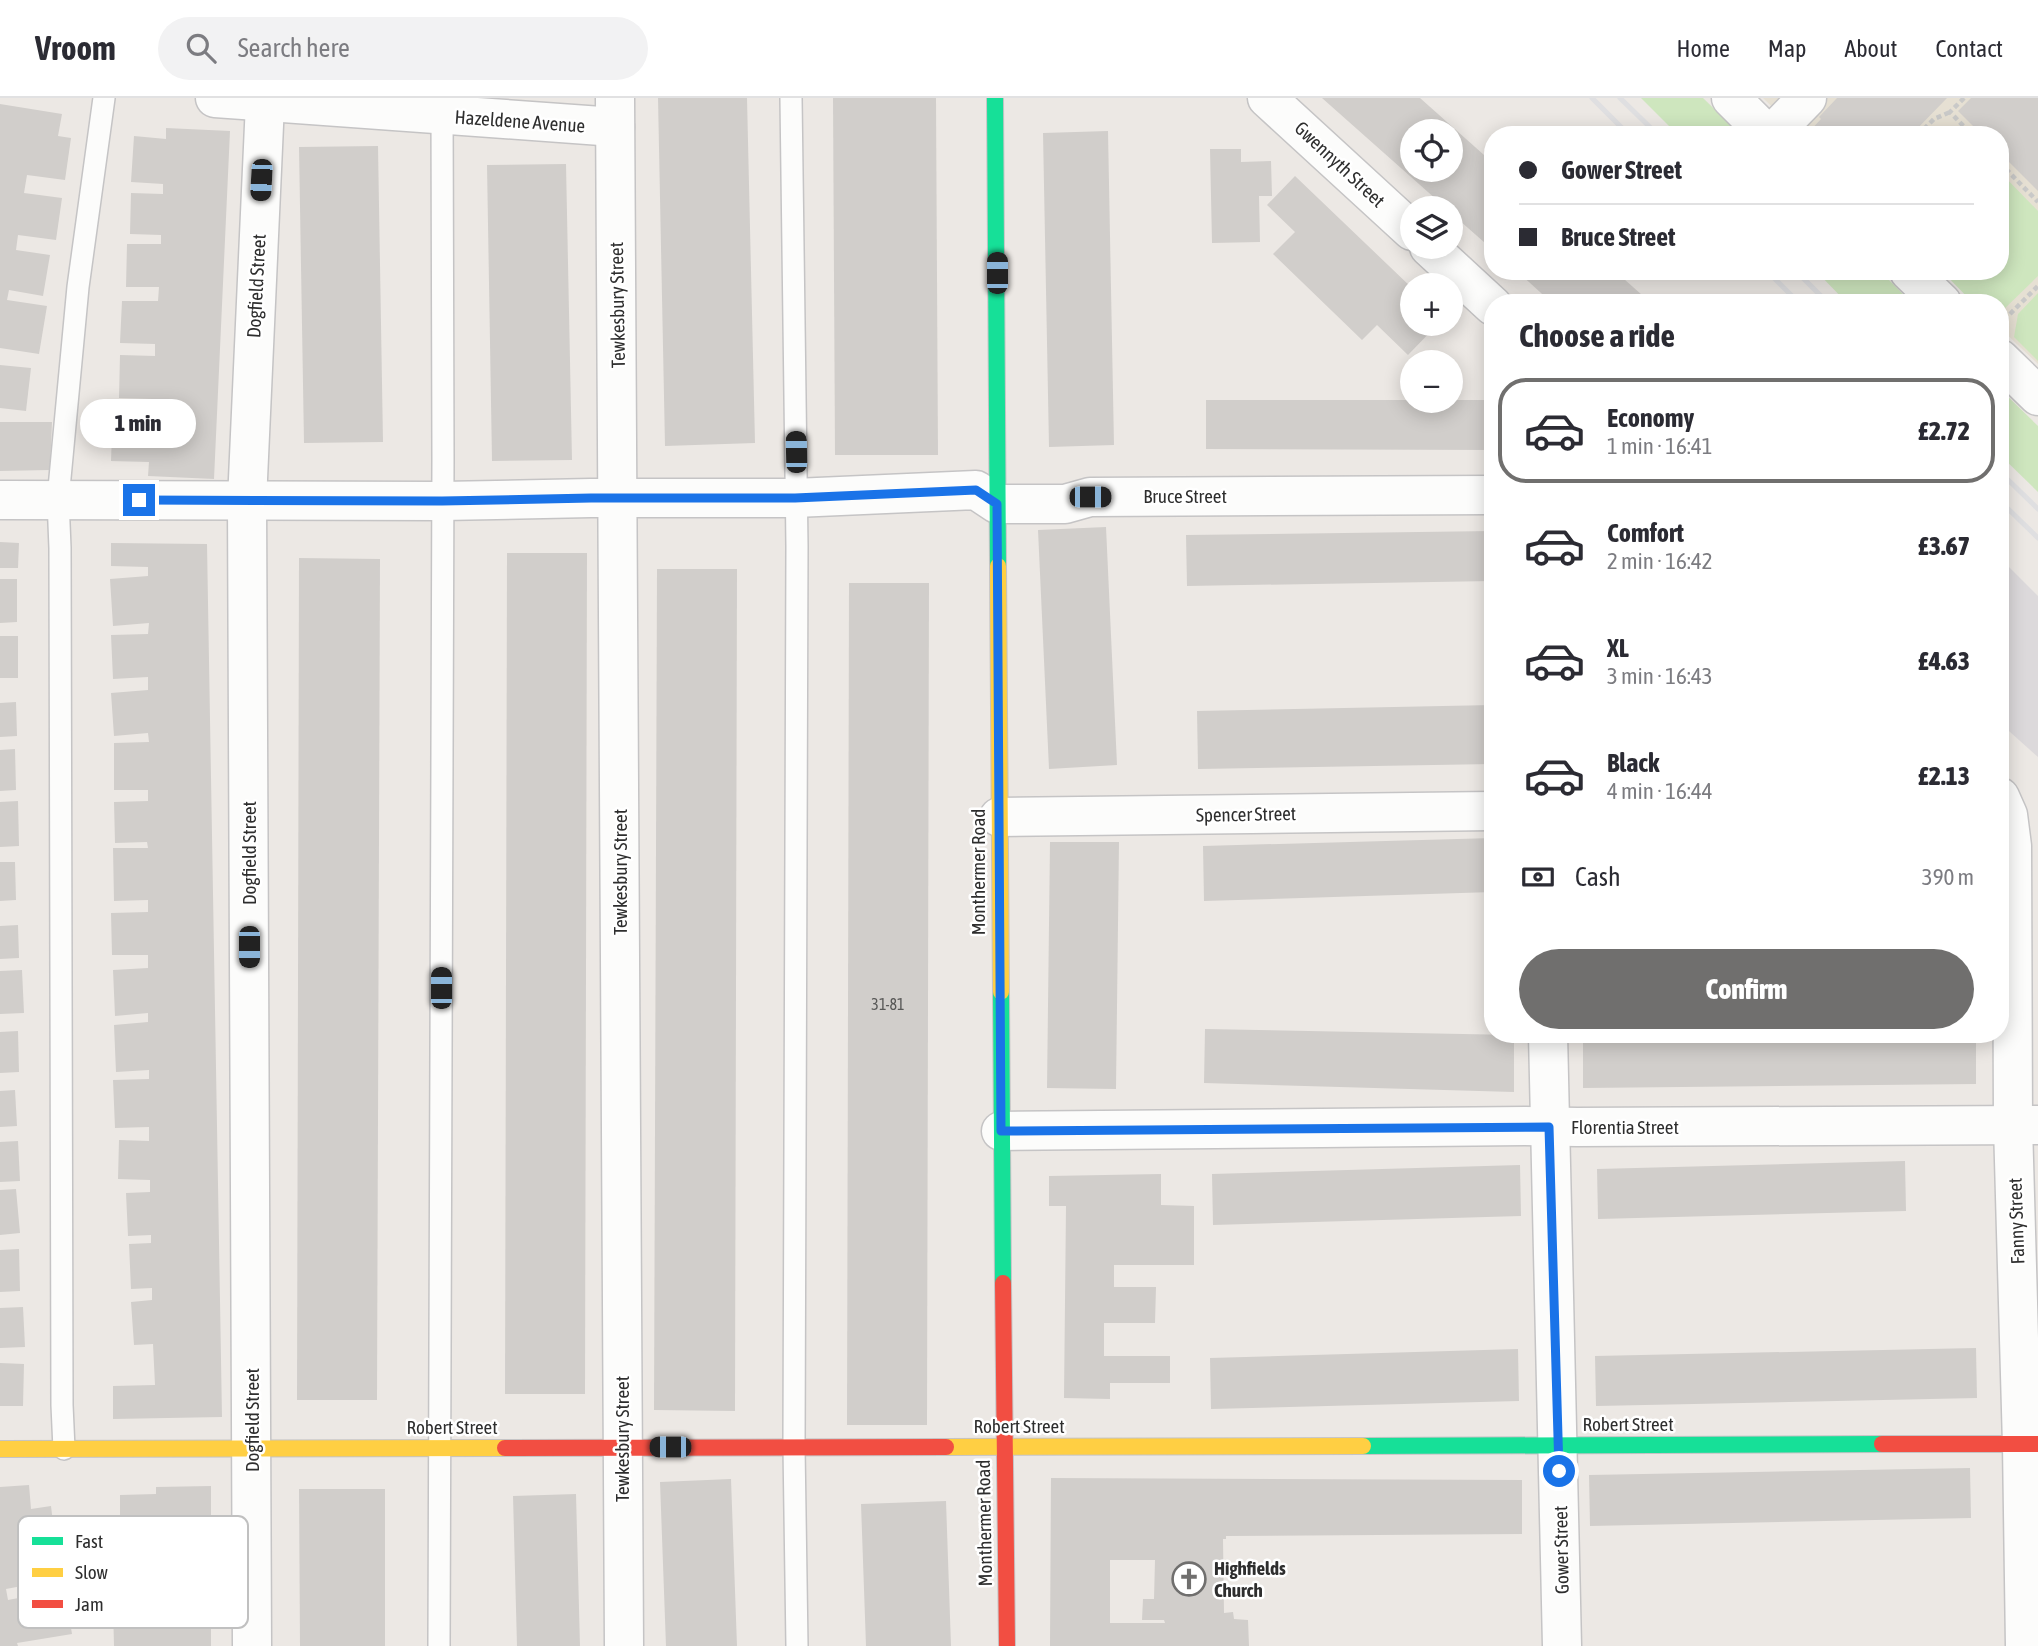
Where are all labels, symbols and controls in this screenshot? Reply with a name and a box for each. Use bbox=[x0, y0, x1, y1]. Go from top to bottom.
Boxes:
search box bbox=[158, 17, 648, 80]
text: Vroom bbox=[35, 29, 116, 67]
icon: search bbox=[182, 29, 220, 67]
text: Search here bbox=[238, 33, 350, 63]
text: Home bbox=[1676, 35, 1730, 62]
text: Map bbox=[1768, 35, 1806, 62]
text: About bbox=[1844, 35, 1897, 62]
text: Contact bbox=[1935, 35, 2003, 62]
street label: Hazeldene Avenue bbox=[454, 105, 586, 137]
street label: Gwennyth Street bbox=[1290, 117, 1390, 211]
map controls bbox=[1400, 119, 1463, 413]
button: locate bbox=[1400, 119, 1463, 182]
text: Gower Street bbox=[1561, 155, 1682, 185]
car bbox=[250, 158, 273, 202]
button: layers bbox=[1400, 196, 1463, 259]
text: Bruce Street bbox=[1561, 222, 1676, 252]
street label: Dogfield Street bbox=[242, 233, 270, 339]
street label: Tewkesbury Street bbox=[605, 242, 629, 368]
car bbox=[987, 252, 1008, 294]
button: + bbox=[1400, 273, 1463, 336]
text: Choose a ride bbox=[1519, 317, 1675, 354]
button: − bbox=[1400, 350, 1463, 413]
callout: 1 min bbox=[81, 398, 197, 448]
icon: car bbox=[1523, 399, 1586, 462]
text: Economy bbox=[1607, 403, 1694, 433]
text: 1 min bbox=[115, 410, 161, 436]
text: £2.72 bbox=[1918, 416, 1970, 446]
car bbox=[786, 431, 807, 473]
text: 1 min · 16:41 bbox=[1607, 433, 1713, 459]
route end bbox=[123, 484, 155, 516]
street label: Bruce Street bbox=[1143, 485, 1227, 507]
car bbox=[1070, 487, 1112, 508]
icon: car bbox=[1523, 514, 1586, 577]
text: Comfort bbox=[1607, 518, 1684, 548]
text: £3.67 bbox=[1918, 531, 1970, 561]
text: 2 min · 16:42 bbox=[1607, 548, 1713, 574]
icon: car bbox=[1523, 629, 1586, 692]
text: XL bbox=[1607, 633, 1629, 663]
text: £4.63 bbox=[1918, 646, 1970, 676]
text: 3 min · 16:43 bbox=[1607, 663, 1713, 689]
icon: car bbox=[1523, 744, 1586, 807]
text: Black bbox=[1607, 748, 1659, 778]
text: £2.13 bbox=[1918, 761, 1970, 791]
text: 4 min · 16:44 bbox=[1607, 778, 1713, 804]
street label: Dogfield Street bbox=[238, 801, 260, 905]
street label: Spencer Street bbox=[1196, 802, 1296, 826]
street label: Tewkesbury Street bbox=[609, 809, 631, 935]
street label: Monthermer Road bbox=[967, 809, 989, 935]
icon: cash bbox=[1519, 858, 1557, 896]
text: Cash bbox=[1575, 862, 1621, 892]
text: 390 m bbox=[1922, 864, 1974, 890]
car bbox=[239, 926, 260, 968]
button: Confirm bbox=[1519, 949, 1974, 1029]
car bbox=[431, 967, 452, 1009]
house number: 31-81 bbox=[871, 995, 905, 1013]
street label: Florentia Street bbox=[1571, 1116, 1679, 1138]
street label: Fanny Street bbox=[2003, 1177, 2029, 1265]
street label: Dogfield Street bbox=[241, 1368, 263, 1472]
street label: Tewkesbury Street bbox=[611, 1376, 633, 1502]
street label: Robert Street bbox=[1582, 1413, 1674, 1435]
street label: Robert Street bbox=[973, 1415, 1065, 1437]
street label: Robert Street bbox=[406, 1416, 498, 1438]
car bbox=[650, 1437, 692, 1458]
route start bbox=[1543, 1455, 1575, 1487]
street label: Monthermer Road bbox=[972, 1460, 996, 1586]
street label: Gower Street bbox=[1549, 1506, 1573, 1594]
legend bbox=[18, 1516, 248, 1628]
text: Fast bbox=[75, 1530, 103, 1552]
place label: Highfields Church bbox=[1214, 1557, 1286, 1601]
church icon: Highfields Church bbox=[1170, 1560, 1208, 1598]
text: Slow bbox=[75, 1561, 109, 1583]
text: Jam bbox=[75, 1593, 104, 1615]

